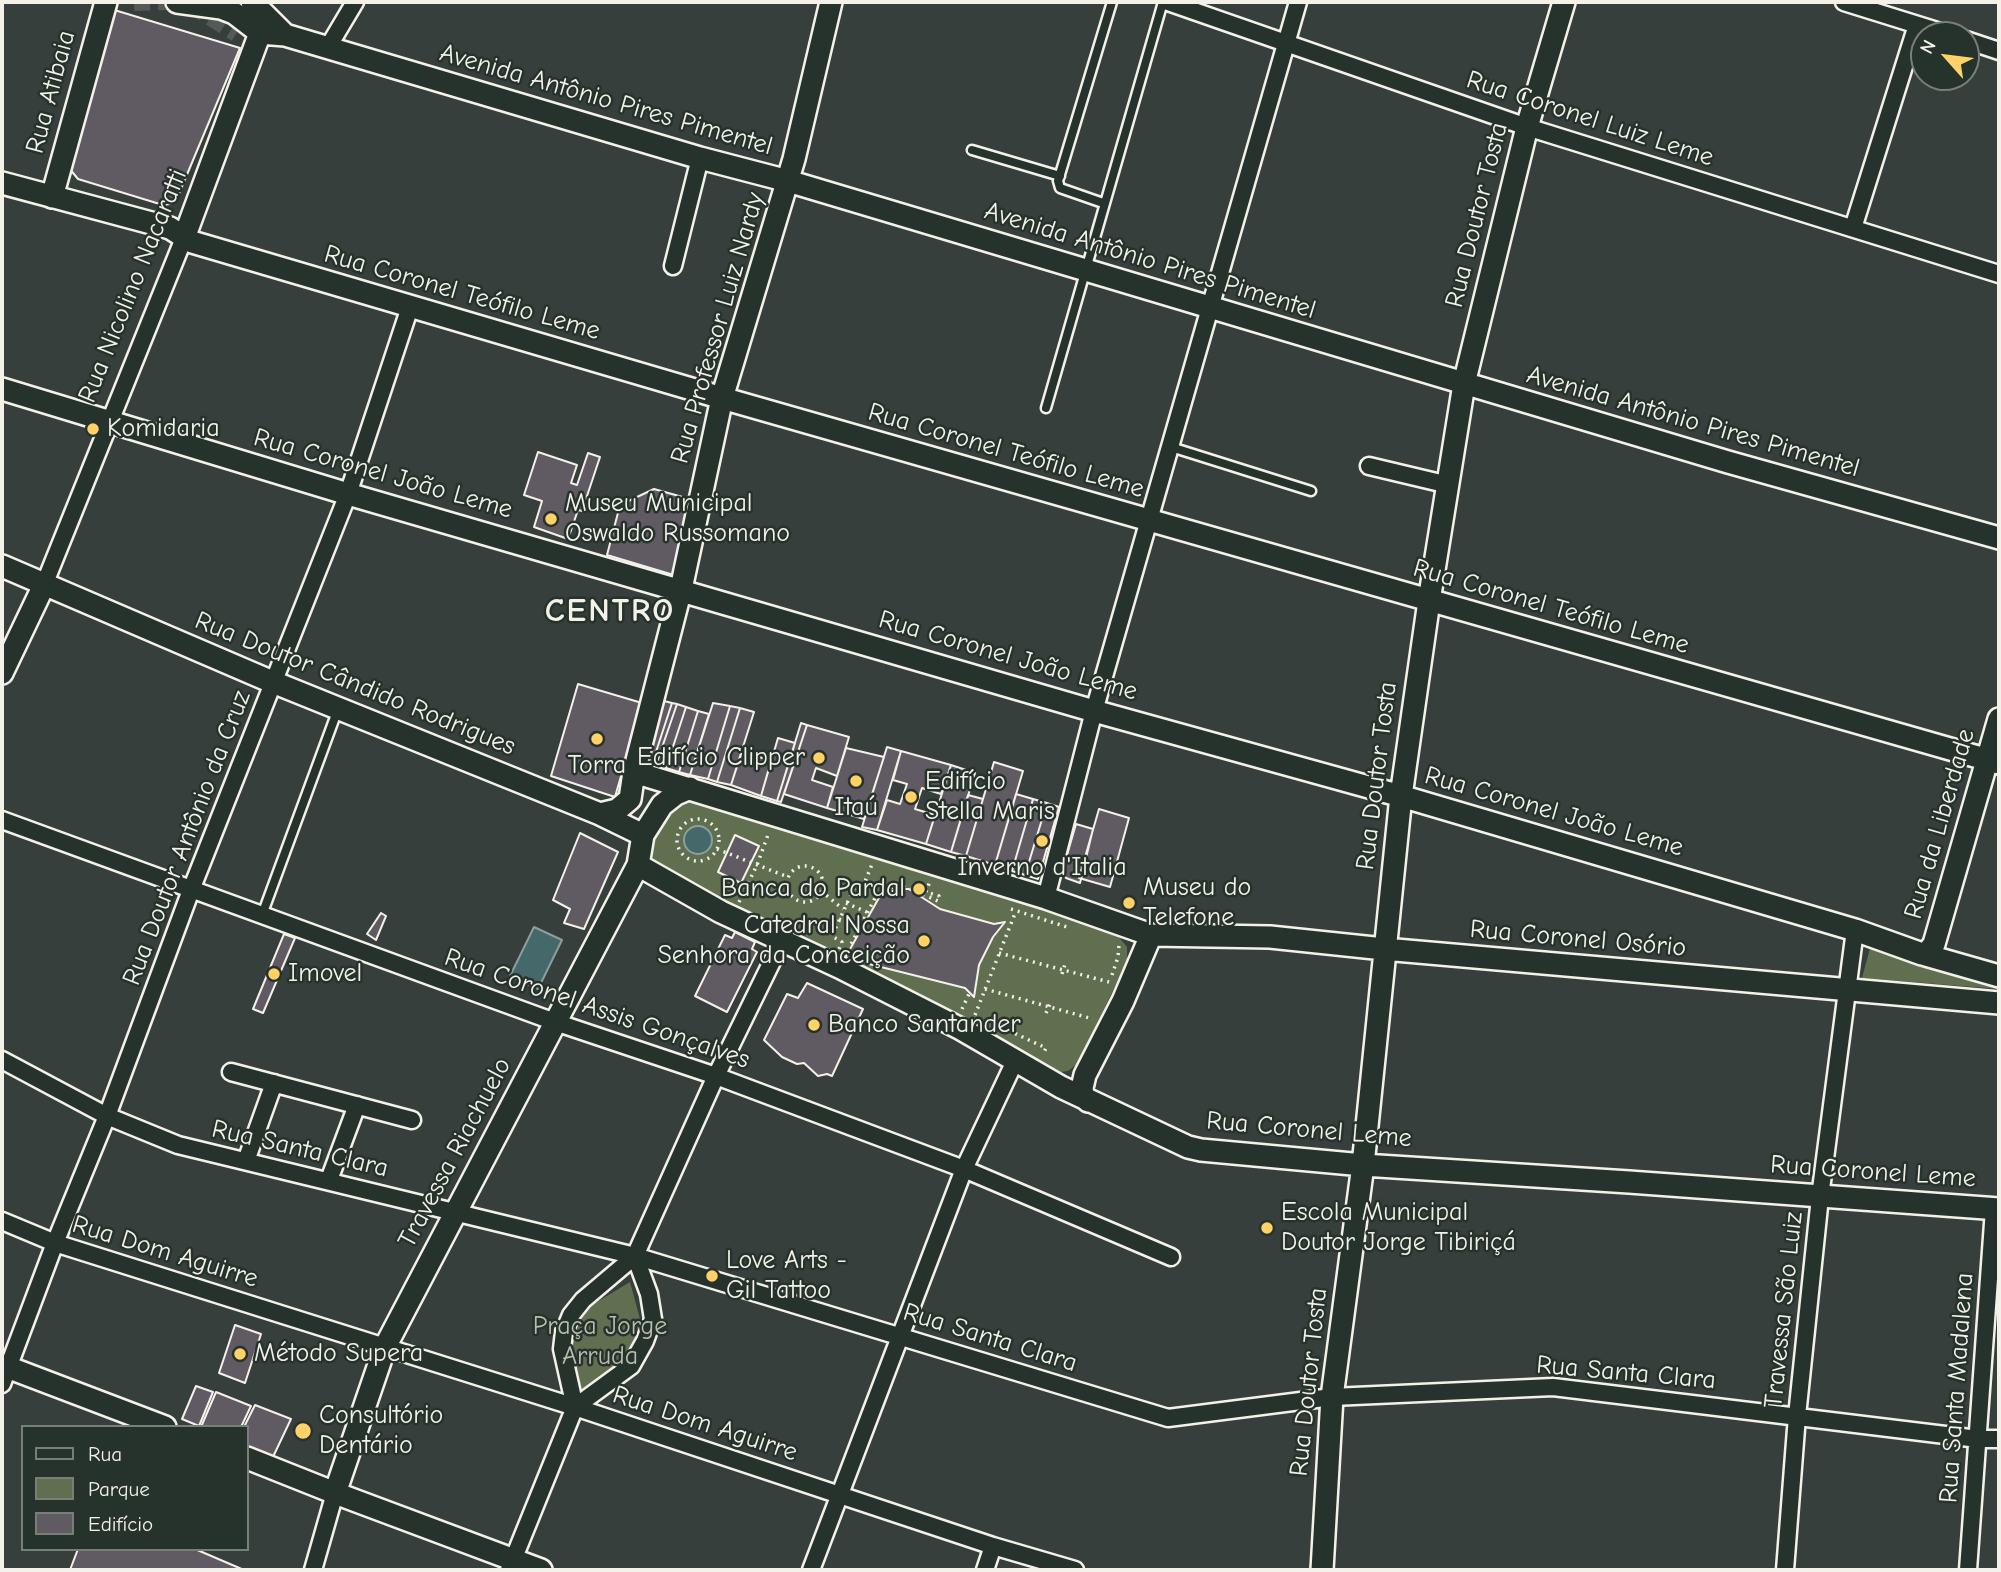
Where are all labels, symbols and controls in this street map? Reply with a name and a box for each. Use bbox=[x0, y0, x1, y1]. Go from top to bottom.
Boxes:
north arrow bbox=[1910, 21, 1980, 91]
street label: Rua Atibaia bbox=[20, 27, 82, 157]
text: N bbox=[1916, 36, 1941, 58]
street label: Avenida Antônio Pires Pimentel bbox=[436, 37, 776, 163]
street label: Rua Coronel Luiz Leme bbox=[1463, 64, 1717, 174]
street label: Rua Doutor Tosta bbox=[1439, 119, 1515, 311]
street label: Rua Nicolino Nacaratti bbox=[72, 165, 194, 407]
street label: Rua Professor Luiz Nardy bbox=[664, 189, 772, 467]
street label: Avenida Antônio Pires Pimentel bbox=[981, 196, 1319, 326]
street label: Rua Coronel Teófilo Leme bbox=[320, 239, 604, 347]
street label: Avenida Antônio Pires Pimentel bbox=[1523, 359, 1863, 485]
street label: Rua Coronel Teófilo Leme bbox=[864, 397, 1148, 505]
place label: Komidaria bbox=[107, 413, 220, 445]
marker: Komidaria bbox=[85, 421, 101, 437]
street label: Rua Coronel João Leme bbox=[250, 422, 516, 526]
place label: Museu Municipal Oswaldo Russomano bbox=[565, 488, 790, 550]
marker: Museu Municipal Oswaldo Russomano bbox=[543, 511, 559, 527]
street label: Rua Coronel Teófilo Leme bbox=[1409, 553, 1693, 661]
district label: CENTRO bbox=[545, 592, 675, 632]
street label: Rua Coronel João Leme bbox=[875, 604, 1141, 708]
street label: Rua Doutor Cândido Rodrigues bbox=[190, 605, 520, 763]
street label: Rua Doutor Tosta bbox=[1350, 680, 1404, 872]
street label: Rua Doutor Antônio da Cruz bbox=[116, 686, 258, 990]
street label: Rua da Liberdade bbox=[1898, 725, 1982, 923]
marker: Torra bbox=[589, 731, 605, 747]
place label: Edifício Clipper bbox=[637, 742, 805, 774]
place label: Torra bbox=[568, 750, 626, 782]
marker: Edifício Clipper bbox=[811, 750, 827, 766]
street label: Rua Coronel João Leme bbox=[1421, 760, 1687, 864]
place label: Edifício Stella Maris bbox=[925, 766, 1055, 828]
marker: Itaú bbox=[848, 773, 864, 789]
marker: Edifício Stella Maris bbox=[903, 789, 919, 805]
place label: Itaú bbox=[834, 792, 878, 824]
marker: Inverno d'Italia bbox=[1034, 833, 1050, 849]
place label: Inverno d'Italia bbox=[957, 852, 1127, 884]
place label: Museu do Telefone bbox=[1143, 872, 1251, 934]
place label: Banca do Pardal bbox=[721, 873, 905, 905]
marker: Banca do Pardal bbox=[911, 881, 927, 897]
marker: Museu do Telefone bbox=[1121, 895, 1137, 911]
place label: Catedral Nossa Senhora da Conceição bbox=[657, 910, 910, 972]
street label: Rua Coronel Osório bbox=[1468, 914, 1688, 964]
marker: Catedral Nossa Senhora da Conceição bbox=[916, 933, 932, 949]
street label: Rua Coronel Assis Gonçalves bbox=[440, 942, 754, 1076]
place label: Imovel bbox=[288, 958, 362, 990]
marker: Imovel bbox=[266, 966, 282, 982]
place label: Banco Santander bbox=[828, 1009, 1021, 1041]
marker: Banco Santander bbox=[806, 1017, 822, 1033]
street label: Travessa Riachuelo bbox=[392, 1053, 518, 1253]
street label: Rua Coronel Leme bbox=[1205, 1105, 1413, 1155]
street label: Rua Santa Clara bbox=[209, 1114, 391, 1184]
street label: Rua Coronel Leme bbox=[1769, 1149, 1977, 1195]
place label: Escola Municipal Doutor Jorge Tibiriçá bbox=[1281, 1197, 1516, 1258]
street label: Rua Dom Aguirre bbox=[68, 1209, 262, 1295]
street label: Travessa São Luiz bbox=[1758, 1210, 1810, 1410]
marker: Escola Municipal Doutor Jorge Tibiriçá bbox=[1259, 1220, 1275, 1236]
place label: Love Arts - Gil Tattoo bbox=[726, 1245, 847, 1306]
marker: Love Arts - Gil Tattoo bbox=[704, 1268, 720, 1284]
street label: Rua Santa Madalena bbox=[1933, 1272, 1981, 1504]
street label: Rua Doutor Tosta bbox=[1284, 1286, 1334, 1478]
street label: Rua Santa Clara bbox=[899, 1297, 1081, 1379]
park label: Praça Jorge Arruda bbox=[533, 1311, 667, 1372]
place label: Método Supera bbox=[254, 1338, 423, 1370]
marker: Método Supera bbox=[232, 1346, 248, 1362]
street label: Rua Santa Clara bbox=[1535, 1350, 1717, 1396]
street label: Rua Dom Aguirre bbox=[609, 1379, 801, 1469]
place label: Consultório Dentário bbox=[319, 1400, 443, 1462]
marker: Consultório Dentário bbox=[293, 1421, 313, 1441]
legend bbox=[21, 1425, 248, 1551]
text: Rua bbox=[88, 1442, 122, 1466]
text: Parque bbox=[88, 1477, 150, 1501]
text: Edifício bbox=[88, 1512, 153, 1536]

